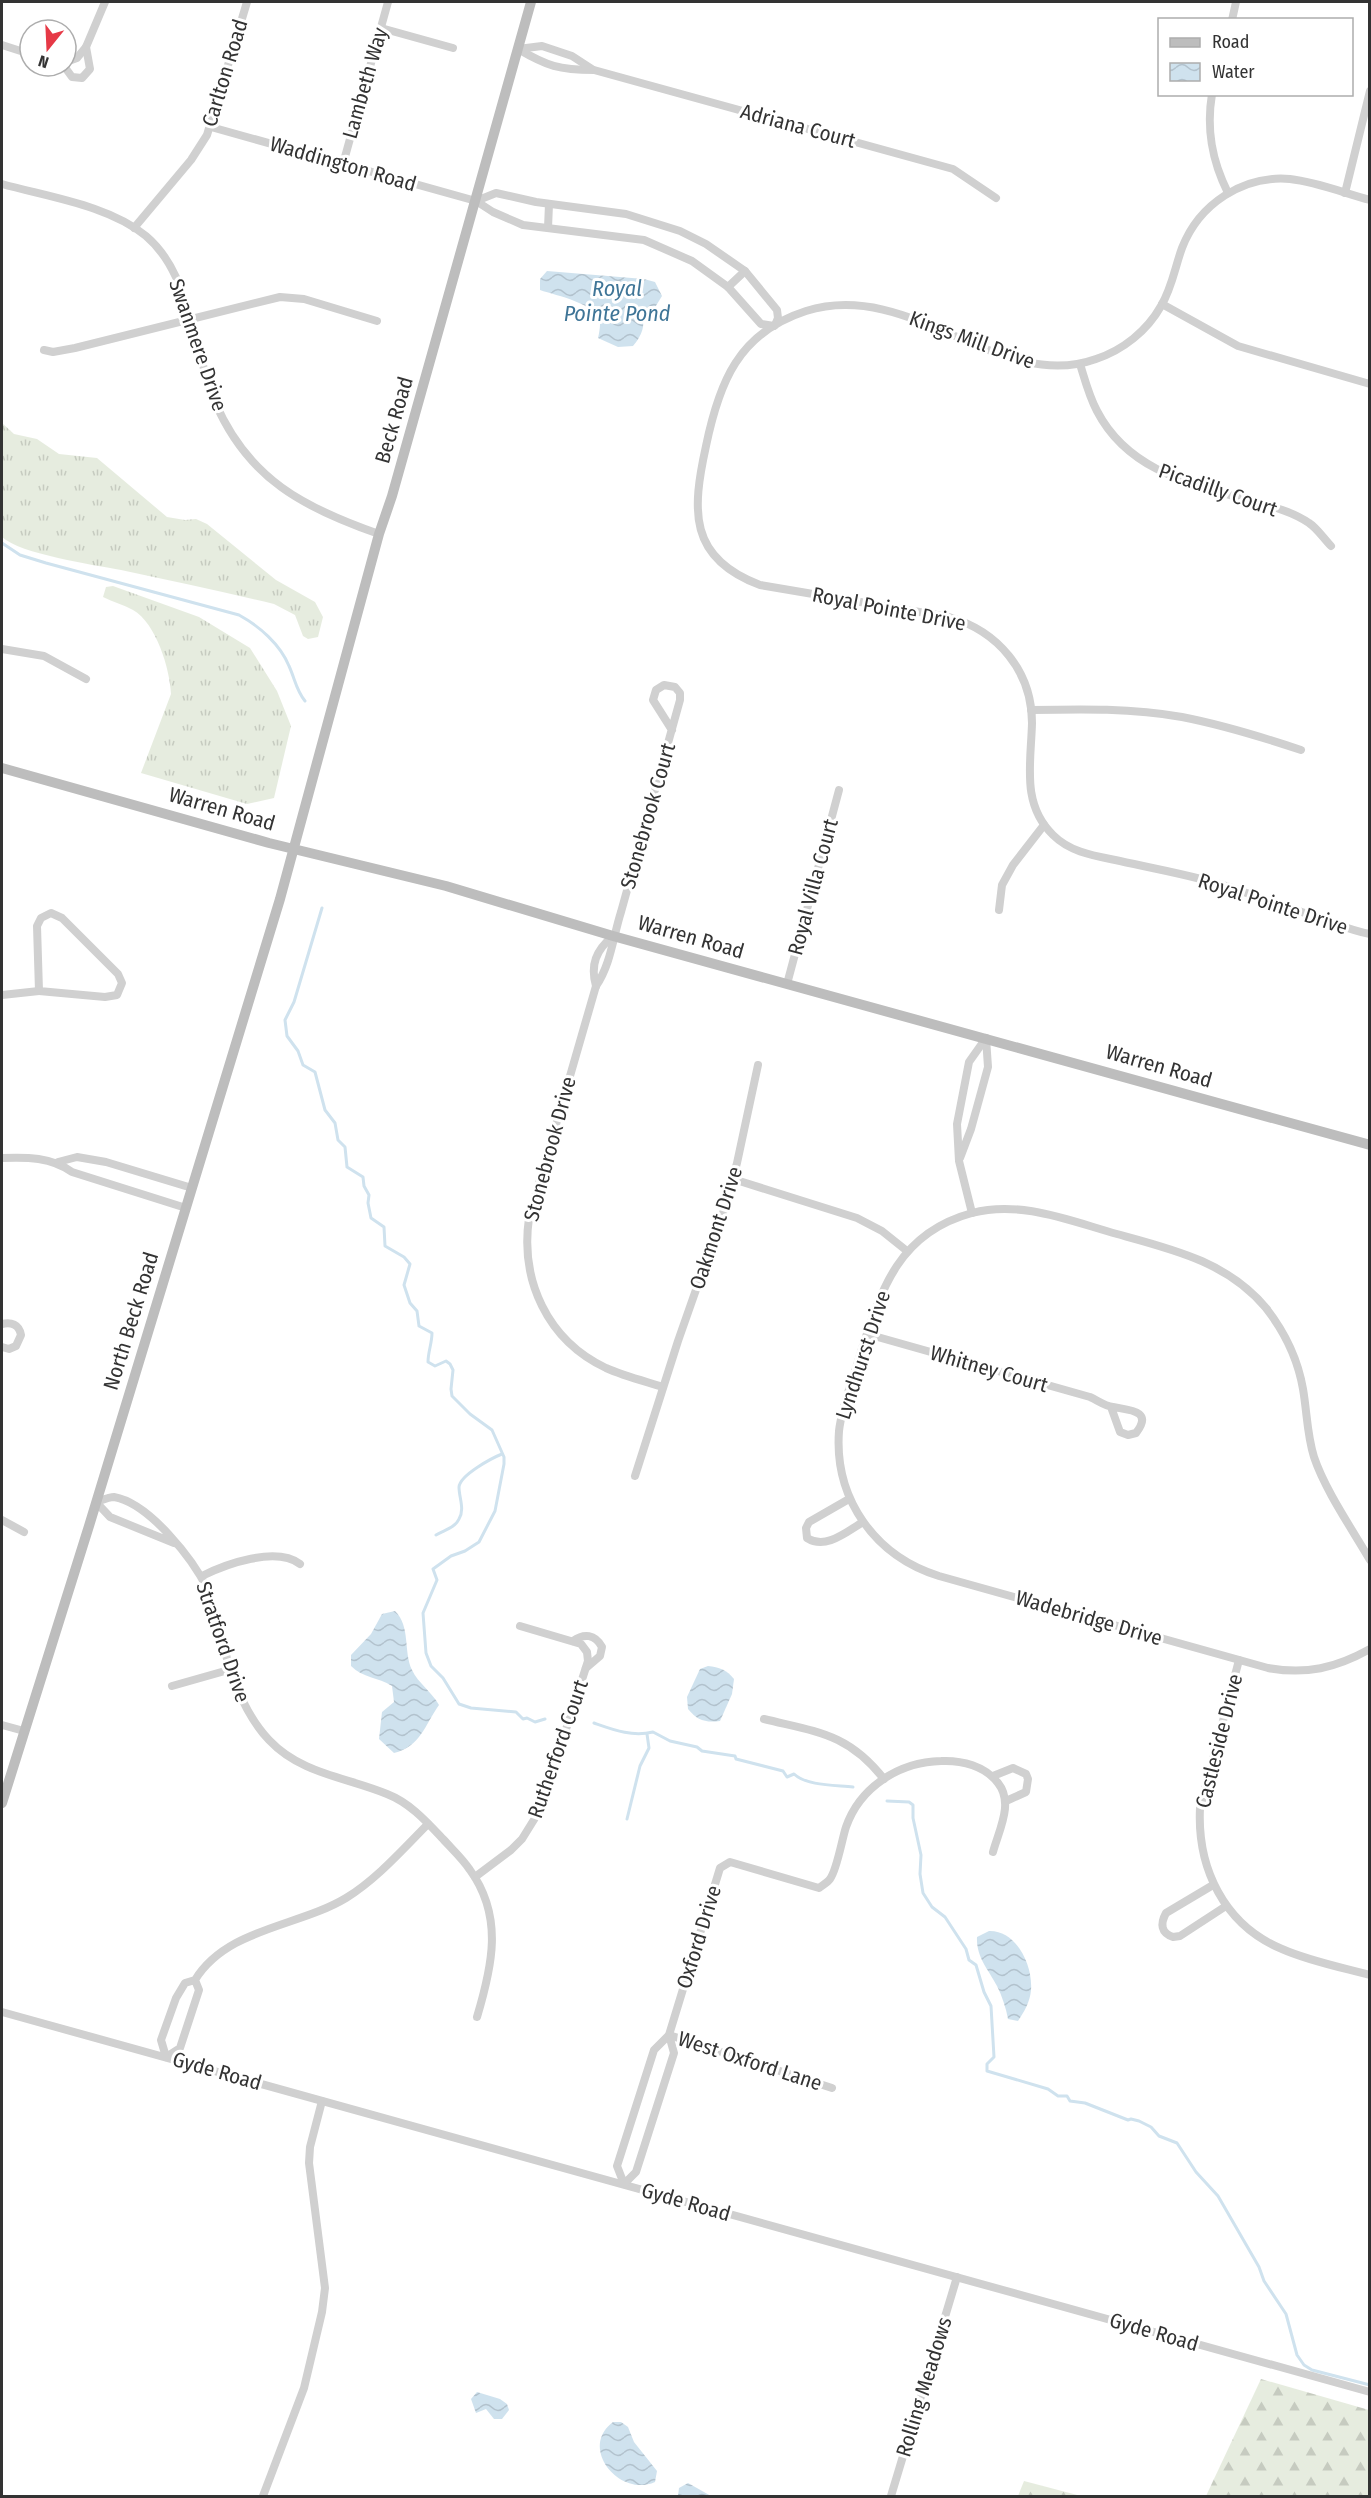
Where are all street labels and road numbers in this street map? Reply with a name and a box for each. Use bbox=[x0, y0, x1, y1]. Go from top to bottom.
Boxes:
street label: Carlton Road bbox=[196, 16, 254, 130]
street label: Lambeth Way bbox=[337, 24, 393, 142]
street label: Adriana Court bbox=[738, 98, 858, 154]
street label: Waddington Road bbox=[267, 131, 419, 197]
street label: Swanmere Drive bbox=[163, 275, 233, 415]
street label: Kings Mill Drive bbox=[906, 305, 1038, 375]
street label: Beck Road bbox=[369, 374, 419, 466]
street label: Picadilly Court bbox=[1155, 458, 1281, 522]
street label: Royal Pointe Drive bbox=[810, 581, 968, 637]
street label: Stonebrook Court bbox=[615, 740, 681, 892]
street label: Warren Road bbox=[166, 781, 278, 837]
street label: Royal Villa Court bbox=[782, 816, 844, 958]
street label: Royal Pointe Drive bbox=[1195, 868, 1351, 940]
street label: Warren Road bbox=[635, 909, 747, 965]
street label: Warren Road bbox=[1103, 1038, 1215, 1094]
street label: Stonebrook Drive bbox=[518, 1074, 582, 1224]
street label: Oakmont Drive bbox=[684, 1163, 748, 1293]
street label: North Beck Road bbox=[98, 1249, 164, 1393]
street label: Lyndhurst Drive bbox=[830, 1287, 896, 1423]
street label: Whitney Court bbox=[927, 1340, 1051, 1398]
street label: Stratford Drive bbox=[190, 1578, 256, 1706]
street label: Wadebridge Drive bbox=[1013, 1585, 1165, 1651]
street label: Castleside Drive bbox=[1190, 1671, 1248, 1811]
street label: Rutherford Court bbox=[522, 1676, 594, 1822]
street label: Oxford Drive bbox=[671, 1882, 727, 1992]
street label: West Oxford Lane bbox=[675, 2025, 825, 2097]
street label: Gyde Road bbox=[169, 2046, 265, 2096]
street label: Gyde Road bbox=[638, 2177, 734, 2227]
street label: Gyde Road bbox=[1106, 2307, 1202, 2357]
street label: Rolling Meadows bbox=[890, 2314, 958, 2460]

